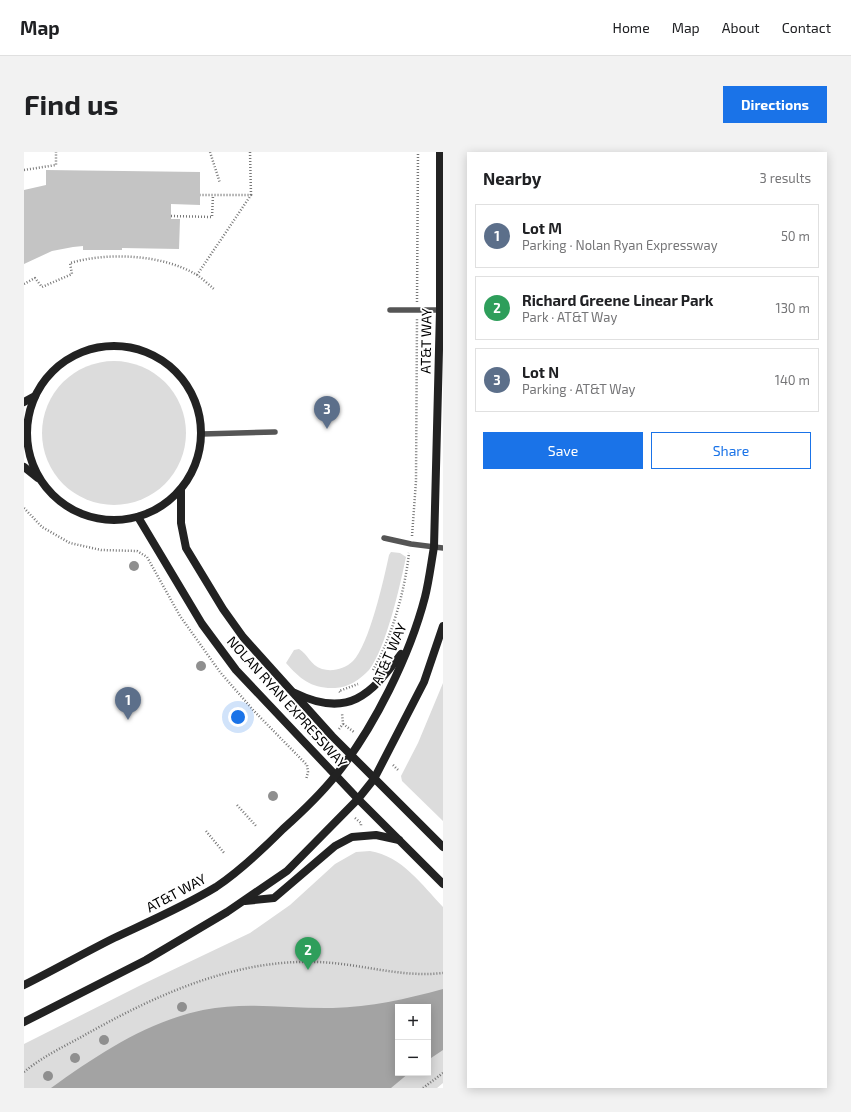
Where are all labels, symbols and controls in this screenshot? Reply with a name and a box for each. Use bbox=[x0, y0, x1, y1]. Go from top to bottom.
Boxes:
text: Map bbox=[20, 16, 60, 39]
text: Home bbox=[613, 19, 650, 36]
text: Map bbox=[672, 19, 700, 36]
text: About bbox=[722, 19, 760, 36]
text: Contact bbox=[782, 19, 831, 36]
button: Directions bbox=[723, 86, 827, 123]
text: Find us bbox=[24, 87, 118, 121]
text: Nearby bbox=[483, 168, 541, 188]
text: 3 results bbox=[760, 170, 811, 186]
text: Lot M bbox=[522, 219, 562, 237]
text: 1 bbox=[494, 228, 500, 244]
text: 50 m bbox=[781, 228, 810, 244]
text: Parking · Nolan Ryan Expressway bbox=[522, 237, 718, 253]
text: Richard Greene Linear Park bbox=[522, 291, 713, 309]
text: 2 bbox=[493, 300, 501, 316]
text: 130 m bbox=[775, 300, 810, 316]
street label: AT&T WAY bbox=[416, 308, 435, 374]
text: Park · AT&T Way bbox=[522, 309, 617, 325]
text: Lot N bbox=[522, 363, 559, 381]
text: 3 bbox=[493, 372, 501, 388]
text: 140 m bbox=[775, 372, 810, 388]
text: Parking · AT&T Way bbox=[522, 381, 635, 397]
pin: 3 bbox=[314, 396, 340, 429]
button: Save bbox=[483, 432, 643, 469]
button: Share bbox=[651, 432, 811, 469]
street label: AT&T WAY bbox=[367, 620, 410, 687]
street label: NOLAN RYAN EXPRESSWAY bbox=[224, 632, 351, 771]
pin: 1 bbox=[115, 687, 141, 720]
your location bbox=[228, 707, 248, 727]
street label: AT&T WAY bbox=[143, 870, 209, 915]
pin: 2 bbox=[295, 937, 321, 970]
map controls bbox=[395, 1004, 431, 1076]
button: + bbox=[395, 1004, 431, 1040]
button: − bbox=[395, 1040, 431, 1076]

